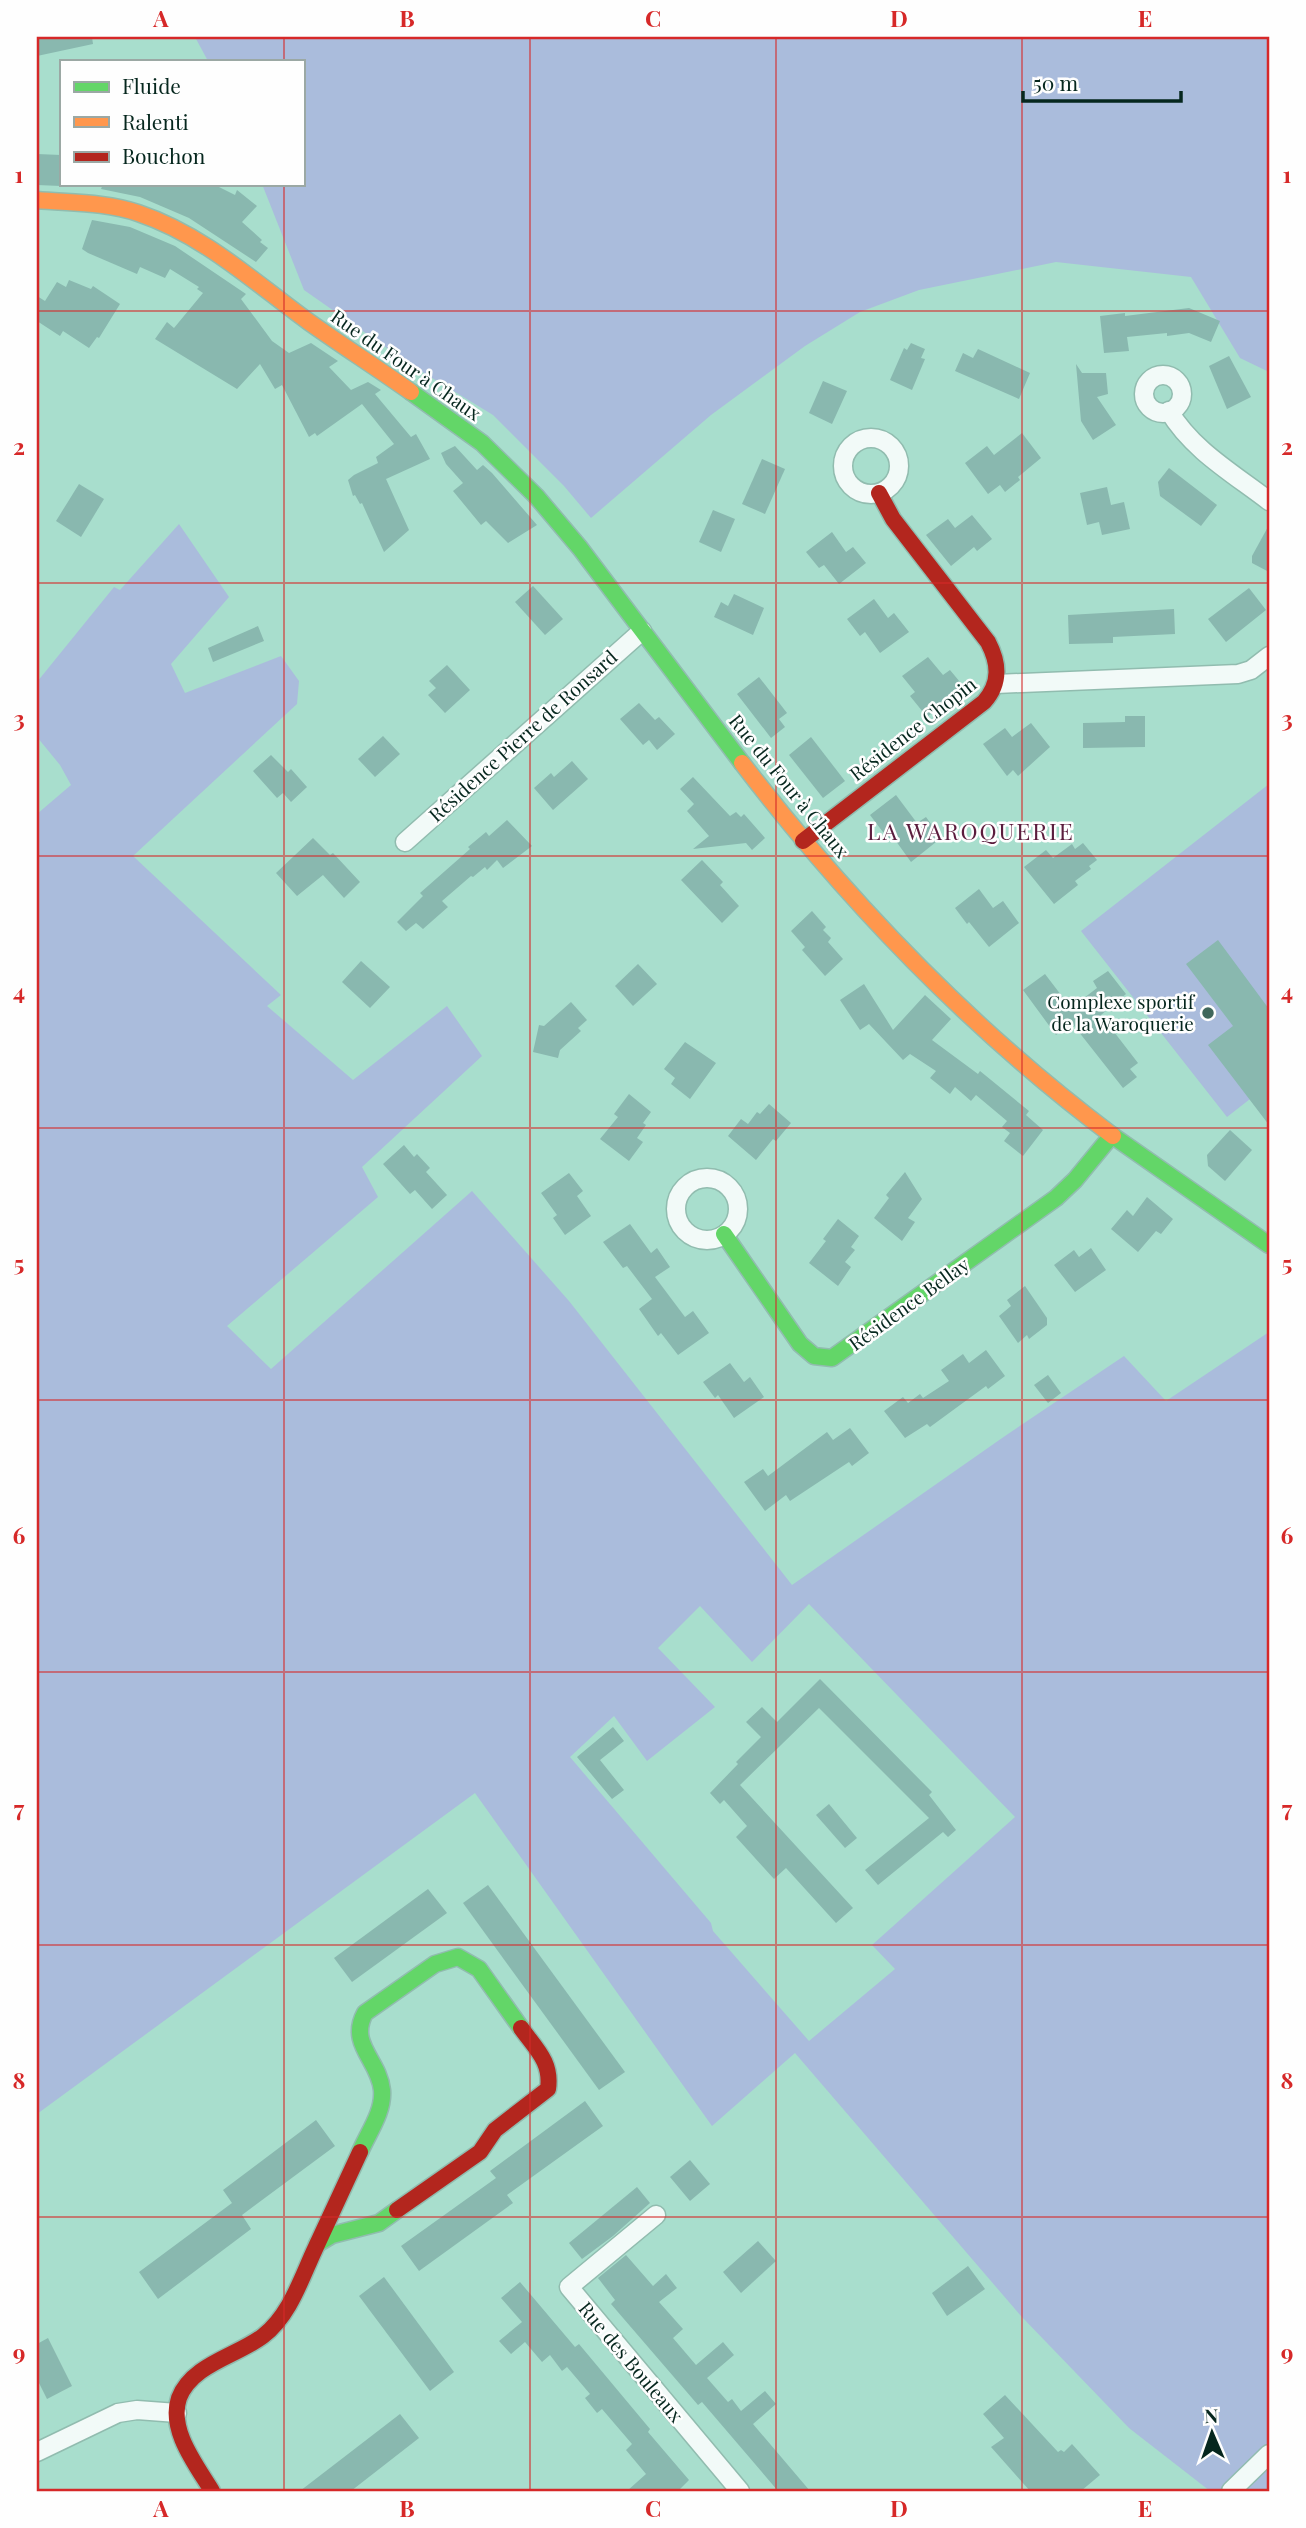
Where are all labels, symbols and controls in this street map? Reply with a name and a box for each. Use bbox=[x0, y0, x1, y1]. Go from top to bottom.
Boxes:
text: A bbox=[152, 2, 169, 33]
text: B bbox=[399, 2, 415, 33]
text: C bbox=[645, 2, 661, 33]
text: D bbox=[890, 2, 908, 33]
text: E bbox=[1138, 2, 1152, 33]
legend bbox=[60, 60, 304, 186]
scale bar bbox=[1023, 60, 1180, 104]
text: 50 m bbox=[1033, 68, 1079, 96]
text: Fluide bbox=[122, 71, 181, 99]
text: Ralenti bbox=[122, 107, 189, 135]
text: Bouchon bbox=[122, 141, 206, 169]
text: 1 bbox=[15, 158, 24, 189]
text: 1 bbox=[1283, 158, 1292, 189]
street label: Rue du Four à Chaux bbox=[326, 303, 487, 426]
text: 2 bbox=[13, 430, 25, 461]
text: 2 bbox=[1281, 430, 1293, 461]
street label: Résidence Pierre de Ronsard bbox=[422, 644, 622, 827]
street label: Résidence Chopin bbox=[844, 670, 982, 786]
text: 3 bbox=[13, 702, 25, 733]
text: 3 bbox=[1281, 702, 1293, 733]
street label: Rue du Four à Chaux bbox=[724, 708, 856, 863]
district label: LA WAROQUERIE bbox=[867, 815, 1075, 846]
text: 4 bbox=[13, 975, 25, 1006]
text: 4 bbox=[1281, 975, 1293, 1006]
place label: Complexe sportif de la Waroquerie bbox=[1047, 988, 1196, 1036]
marker: Complexe sportif de la Waroquerie bbox=[1200, 1005, 1216, 1021]
text: 5 bbox=[14, 1247, 24, 1278]
text: 5 bbox=[1282, 1247, 1292, 1278]
street label: Résidence Bellay bbox=[843, 1250, 974, 1356]
text: 6 bbox=[13, 1519, 26, 1550]
text: 6 bbox=[1281, 1519, 1294, 1550]
text: 7 bbox=[14, 1792, 25, 1823]
text: 7 bbox=[1282, 1792, 1293, 1823]
text: 8 bbox=[13, 2064, 25, 2095]
text: 8 bbox=[1281, 2064, 1293, 2095]
street label: Rue des Bouleaux bbox=[574, 2296, 690, 2427]
text: 9 bbox=[13, 2336, 25, 2367]
text: 9 bbox=[1281, 2336, 1293, 2367]
north arrow bbox=[1176, 2398, 1246, 2468]
text: N bbox=[1204, 2402, 1219, 2428]
text: A bbox=[152, 2492, 169, 2523]
text: B bbox=[399, 2492, 415, 2523]
text: C bbox=[645, 2492, 661, 2523]
text: D bbox=[890, 2492, 908, 2523]
text: E bbox=[1138, 2492, 1152, 2523]

